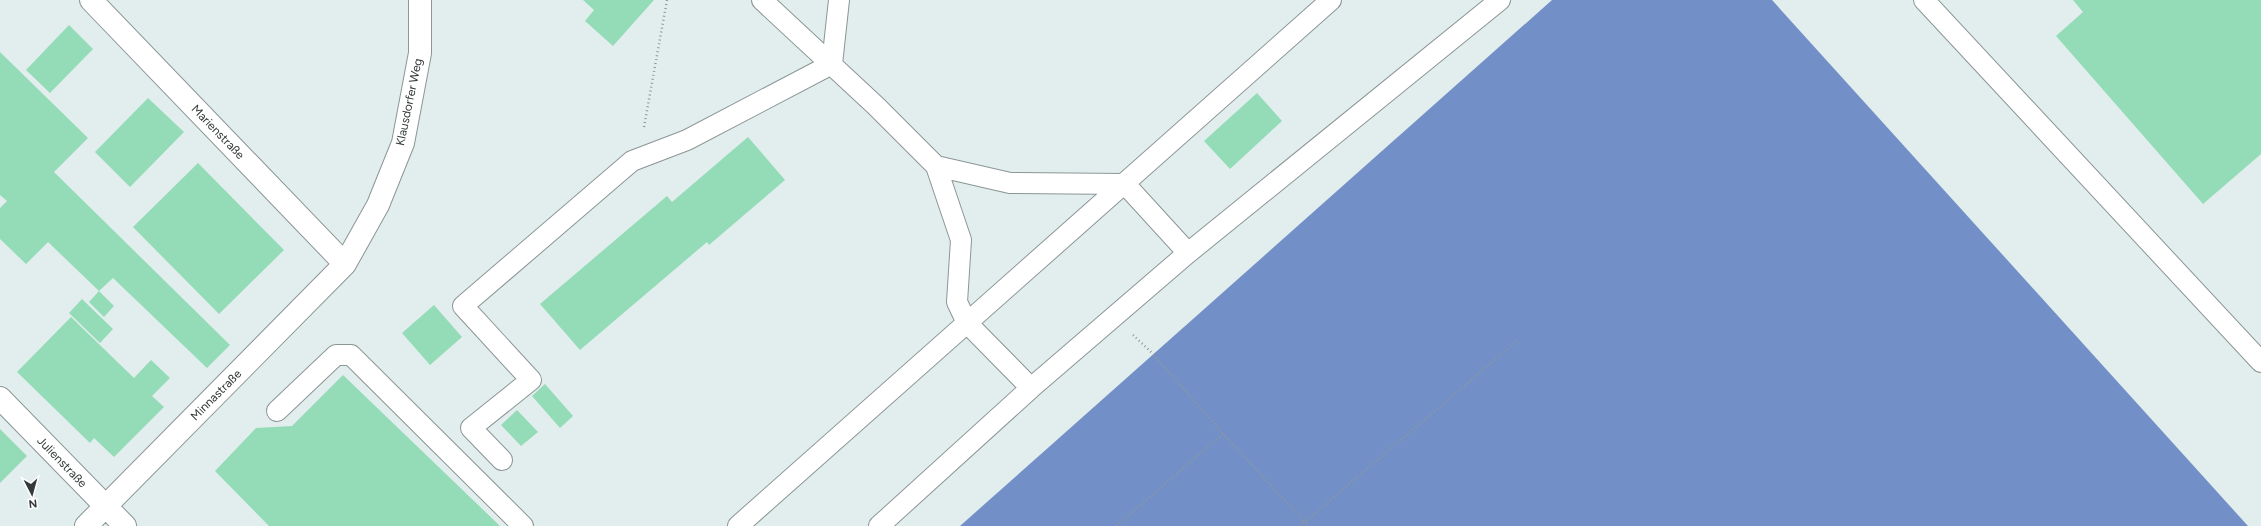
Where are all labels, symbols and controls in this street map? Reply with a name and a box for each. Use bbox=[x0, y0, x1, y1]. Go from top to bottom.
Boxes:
street label: Klausdorfer Weg bbox=[393, 57, 425, 147]
street label: Marienstraße bbox=[189, 102, 248, 162]
street label: Minnastraße bbox=[188, 366, 245, 423]
street label: Julienstraße bbox=[34, 434, 90, 491]
north arrow bbox=[12, 474, 52, 514]
text: N bbox=[28, 497, 38, 510]

